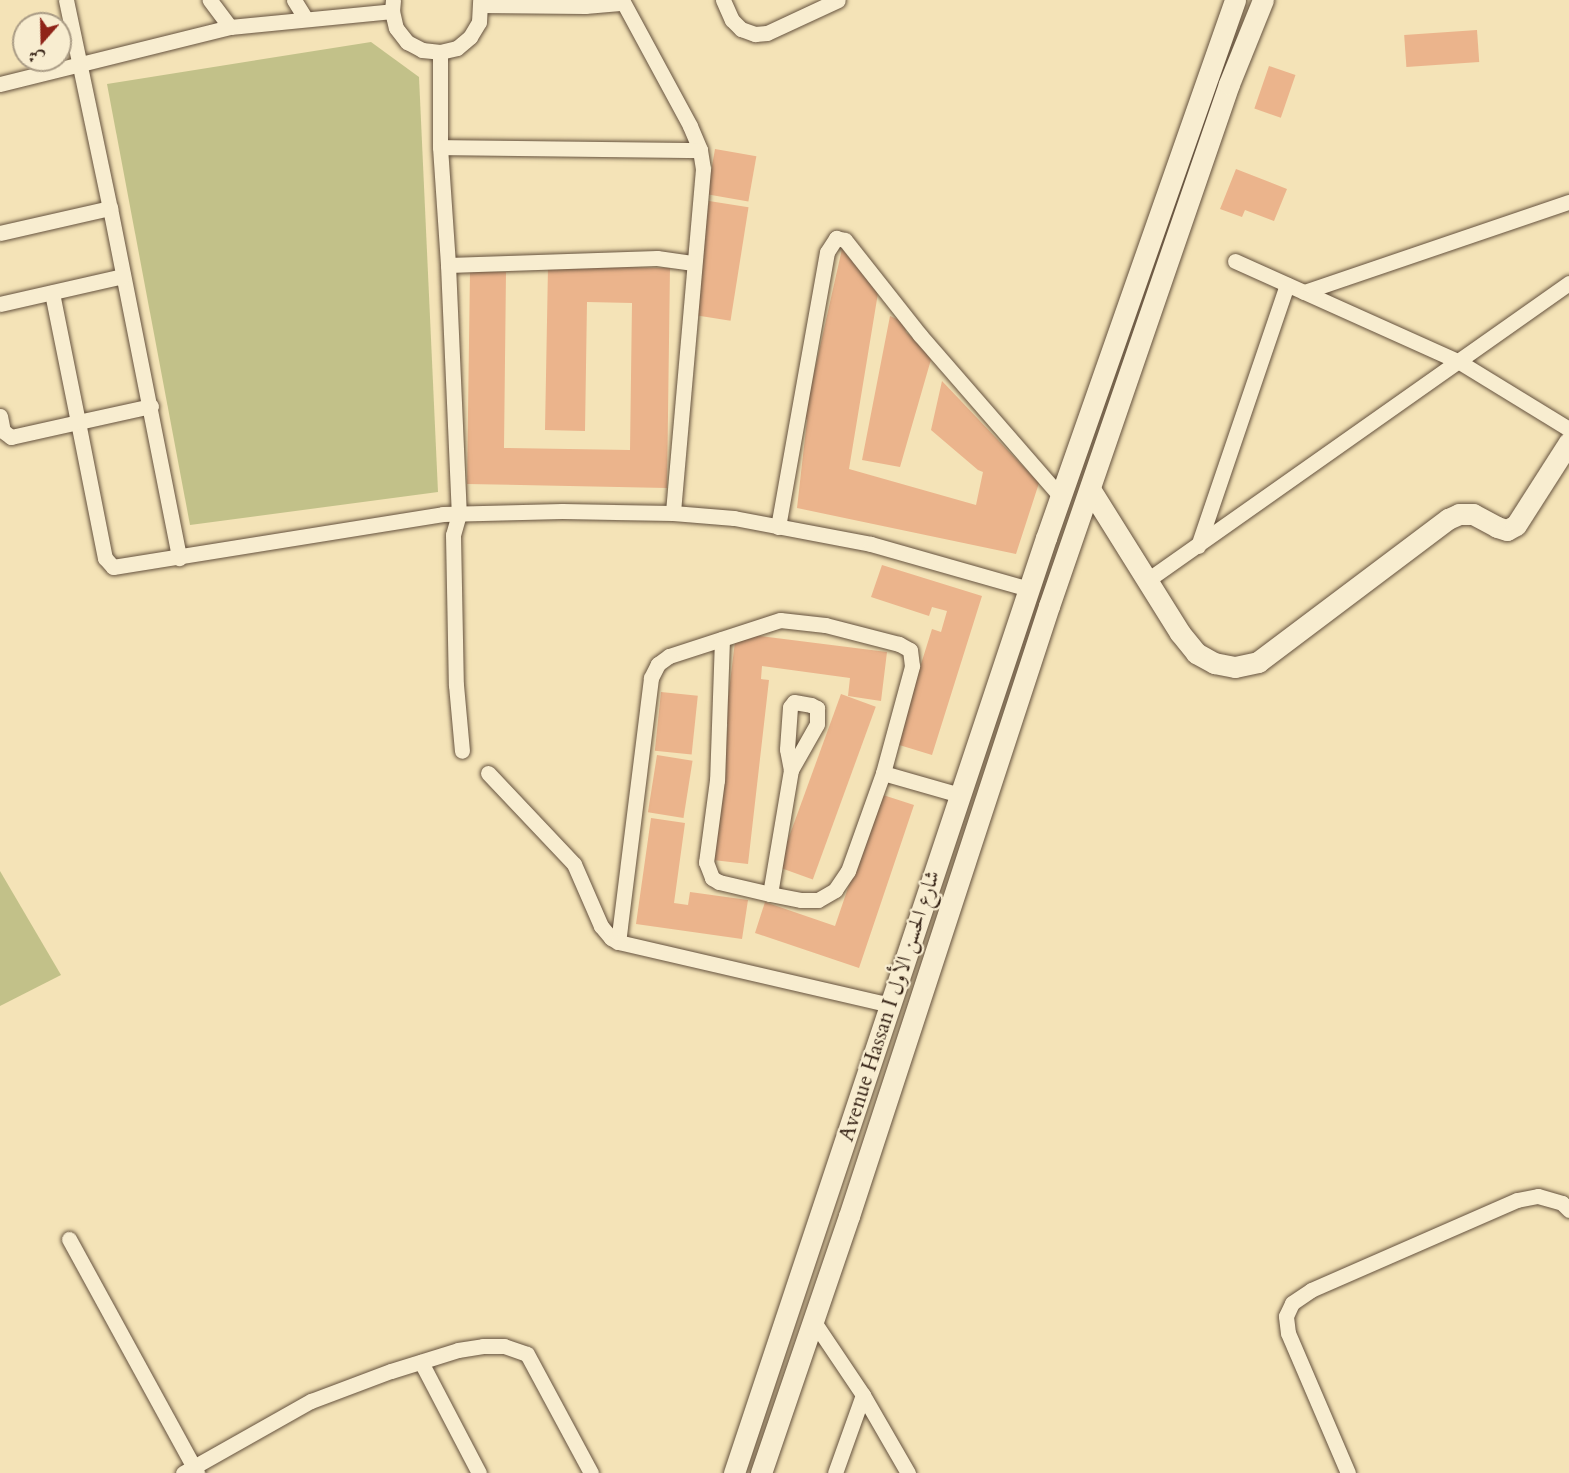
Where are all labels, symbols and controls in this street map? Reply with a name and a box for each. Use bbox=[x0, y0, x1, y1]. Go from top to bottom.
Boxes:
north arrow bbox=[12, 12, 72, 72]
text: ش bbox=[25, 44, 48, 70]
street label: Avenue Hassan I شارع الحسن الأول bbox=[834, 867, 946, 1145]

